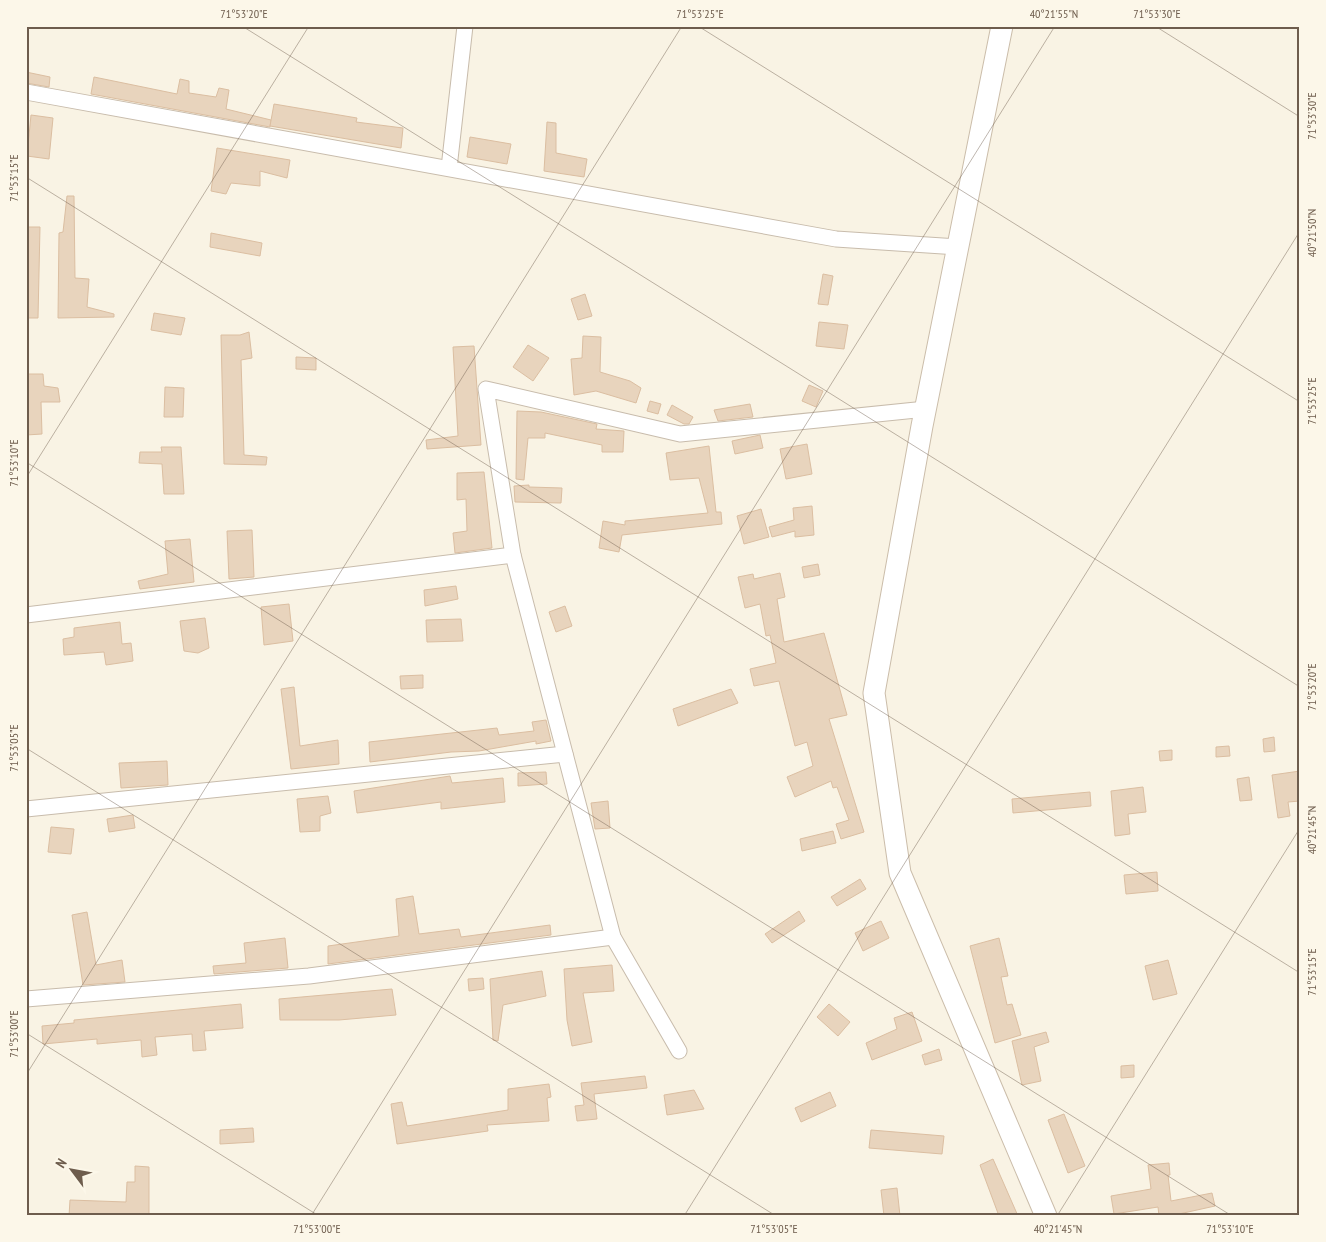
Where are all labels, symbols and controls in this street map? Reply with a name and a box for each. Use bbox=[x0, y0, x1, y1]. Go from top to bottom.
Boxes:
text: 71°53'20"E bbox=[220, 6, 268, 21]
text: 71°53'25"E bbox=[676, 6, 724, 21]
text: 40°21'55"N bbox=[1030, 6, 1078, 21]
text: 71°53'30"E bbox=[1133, 6, 1181, 21]
text: 71°53'30"E bbox=[1304, 92, 1319, 140]
text: 71°53'15"E bbox=[6, 154, 21, 202]
text: 40°21'50"N bbox=[1304, 209, 1319, 257]
text: 71°53'25"E bbox=[1304, 377, 1319, 425]
text: 71°53'10"E bbox=[6, 439, 21, 487]
text: 71°53'20"E bbox=[1304, 663, 1319, 711]
text: 71°53'05"E bbox=[6, 724, 21, 772]
text: 40°21'45"N bbox=[1304, 806, 1319, 854]
text: 71°53'15"E bbox=[1304, 948, 1319, 996]
text: 71°53'00"E bbox=[6, 1010, 21, 1058]
north arrow bbox=[48, 1144, 98, 1194]
text: N bbox=[51, 1155, 71, 1171]
text: 71°53'00"E bbox=[293, 1221, 341, 1236]
text: 71°53'05"E bbox=[750, 1221, 798, 1236]
text: 40°21'45"N bbox=[1034, 1221, 1082, 1236]
text: 71°53'10"E bbox=[1206, 1221, 1254, 1236]

